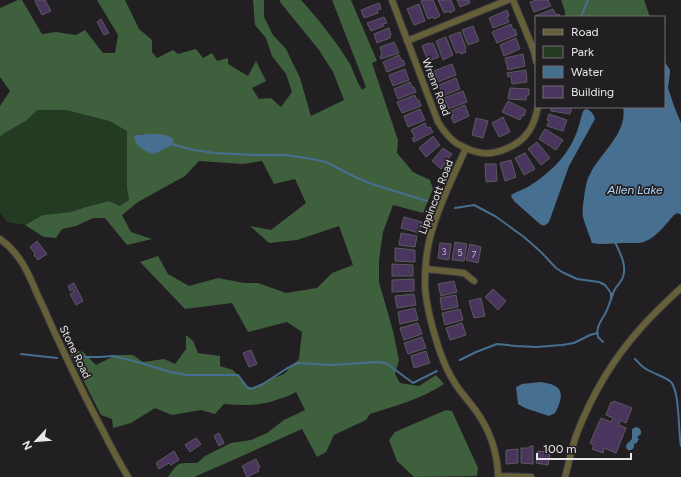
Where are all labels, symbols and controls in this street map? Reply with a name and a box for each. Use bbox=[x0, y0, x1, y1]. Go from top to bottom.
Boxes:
legend bbox=[535, 16, 665, 108]
text: Road bbox=[571, 25, 599, 39]
text: Park bbox=[571, 45, 594, 59]
street label: Wrenn Road bbox=[419, 56, 453, 118]
text: Water bbox=[571, 65, 603, 79]
text: Building bbox=[571, 85, 614, 99]
street label: Lippincott Road bbox=[416, 158, 456, 236]
water label: Allen Lake bbox=[606, 183, 663, 197]
house number: 3 bbox=[442, 246, 447, 257]
house number: 5 bbox=[457, 247, 463, 258]
house number: 7 bbox=[472, 249, 477, 260]
street label: Stone Road bbox=[57, 323, 93, 381]
north arrow bbox=[16, 421, 56, 461]
scale bar bbox=[537, 435, 631, 461]
text: N bbox=[20, 438, 35, 452]
text: 100 m bbox=[543, 442, 577, 456]

